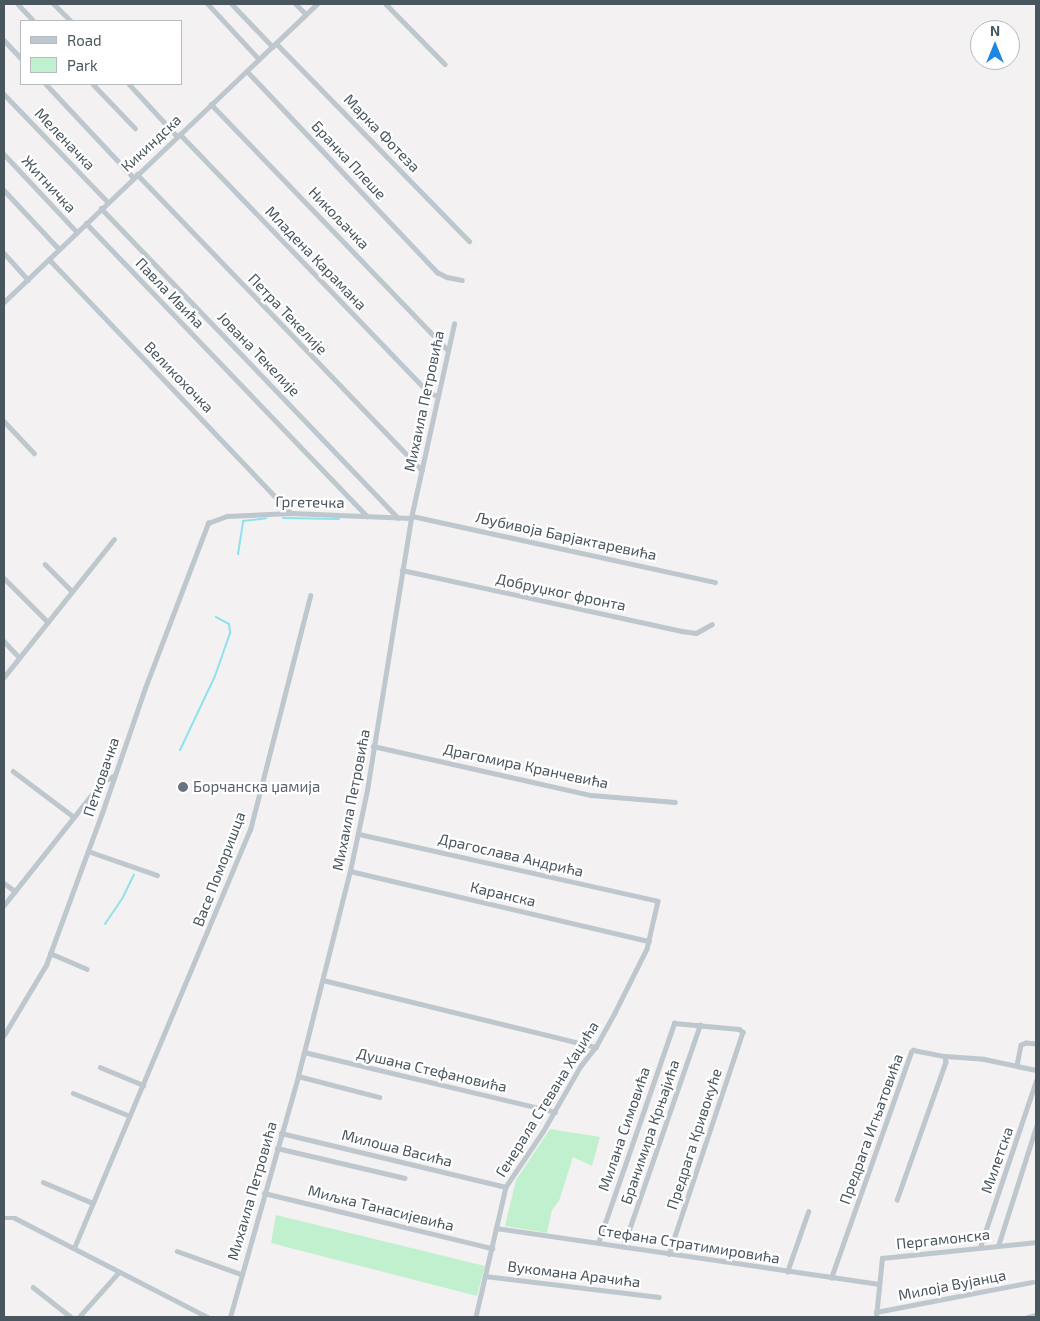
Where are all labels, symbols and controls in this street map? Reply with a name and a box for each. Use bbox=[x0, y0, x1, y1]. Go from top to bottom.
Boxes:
legend bbox=[20, 20, 182, 85]
north arrow bbox=[970, 20, 1020, 70]
text: N bbox=[990, 22, 1000, 39]
text: Road bbox=[67, 31, 102, 49]
text: Park bbox=[67, 56, 98, 74]
street label: Марка Фотеза bbox=[340, 90, 424, 176]
street label: Меленачка bbox=[31, 104, 99, 174]
street label: Кикиндска bbox=[117, 111, 185, 175]
street label: Бранка Плеше bbox=[308, 117, 390, 203]
street label: Житничка bbox=[18, 152, 80, 216]
street label: Никољачка bbox=[305, 183, 373, 253]
street label: Младена Карамана bbox=[262, 202, 370, 314]
street label: Павла Ивића bbox=[132, 254, 208, 332]
street label: Петра Текелије bbox=[245, 270, 331, 358]
street label: Јована Текелије bbox=[214, 308, 304, 400]
street label: Михаила Петровића bbox=[400, 329, 448, 473]
street label: Великохочка bbox=[141, 338, 217, 416]
street label: Гргетечка bbox=[275, 492, 345, 512]
street label: Љубивоја Барјактаревића bbox=[474, 508, 658, 564]
street label: Добруџког фронта bbox=[494, 569, 628, 615]
street label: Михаила Петровића bbox=[328, 728, 374, 872]
street label: Петковачка bbox=[79, 735, 123, 819]
street label: Драгомира Кранчевића bbox=[442, 740, 610, 792]
place label: Борчанска џамија bbox=[193, 778, 320, 796]
marker: Борчанска џамија bbox=[177, 781, 189, 793]
street label: Васе Поморишца bbox=[189, 809, 249, 929]
street label: Драгослава Андрића bbox=[437, 830, 585, 880]
street label: Каранска bbox=[468, 878, 538, 910]
street label: Генерала Стевана Хаџића bbox=[492, 1018, 602, 1180]
street label: Душана Стефановића bbox=[355, 1044, 509, 1096]
street label: Предрага Игњатовића bbox=[835, 1051, 907, 1207]
street label: Бранимира Крњајића bbox=[617, 1057, 683, 1207]
street label: Милана Симовића bbox=[594, 1064, 654, 1194]
street label: Предрага Кривокуће bbox=[663, 1066, 725, 1212]
street label: Михаила Петровића bbox=[224, 1119, 280, 1263]
street label: Милетска bbox=[977, 1124, 1017, 1196]
street label: Милоша Васића bbox=[340, 1126, 454, 1170]
street label: Миљка Танасијевића bbox=[306, 1181, 456, 1235]
street label: Стефана Стратимировића bbox=[597, 1221, 781, 1267]
street label: Пергамонска bbox=[895, 1225, 991, 1253]
street label: Вукомана Арачића bbox=[506, 1257, 642, 1291]
street label: Милоја Вујанца bbox=[896, 1266, 1008, 1304]

